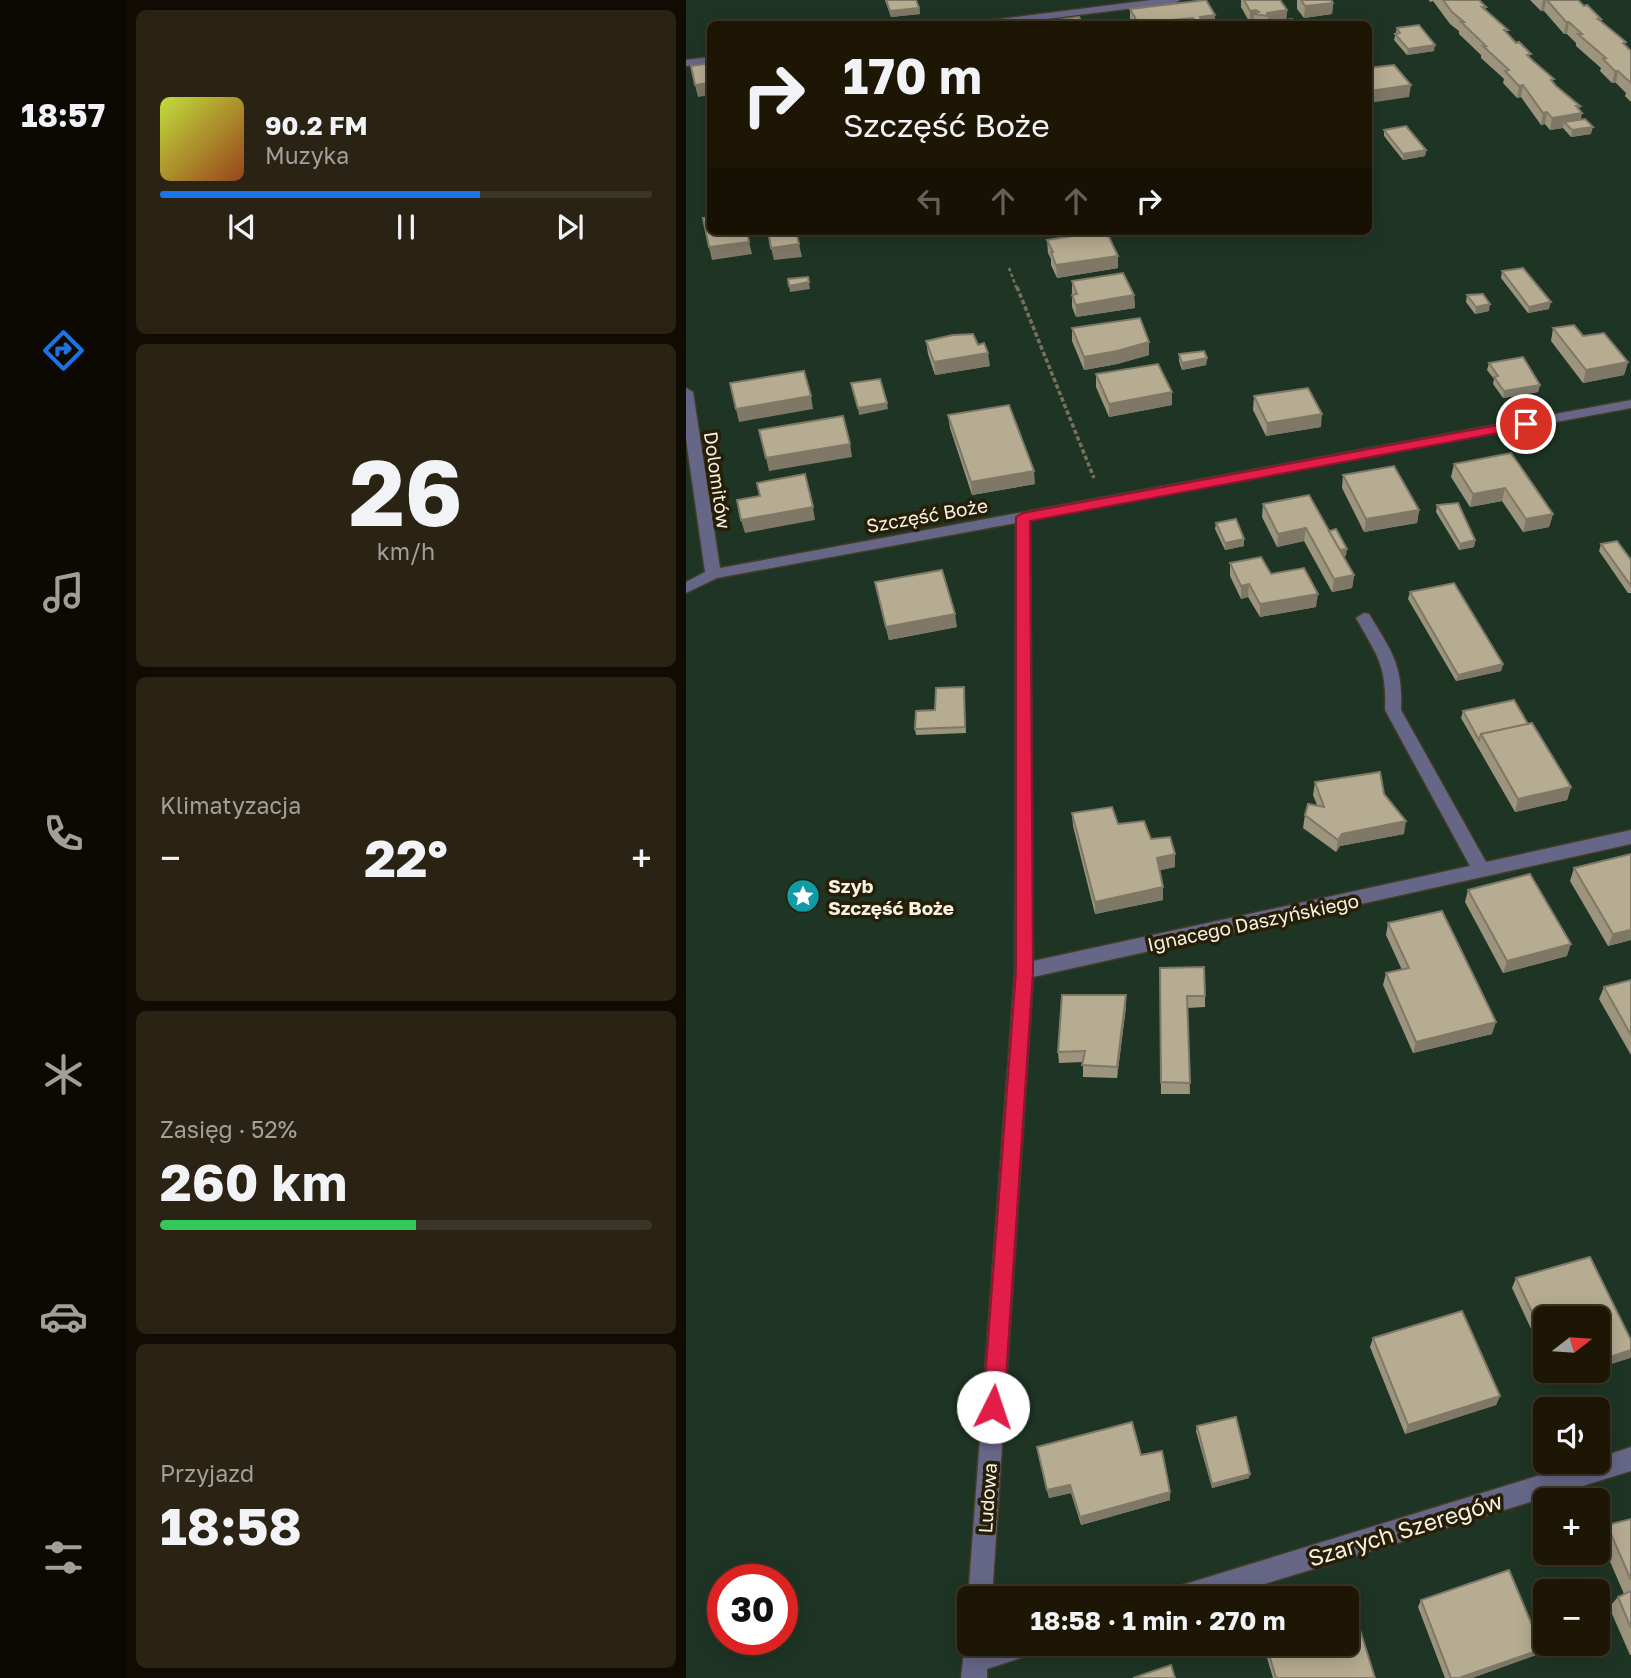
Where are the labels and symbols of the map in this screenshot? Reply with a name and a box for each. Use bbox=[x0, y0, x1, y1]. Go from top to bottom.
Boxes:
pin bbox=[1496, 394, 1556, 454]
street label: Dolomitów bbox=[700, 430, 736, 530]
street label: Szczęść Boże bbox=[865, 493, 989, 537]
place label: Szyb Szczęść Boże bbox=[828, 874, 954, 919]
place icon: Szyb Szczęść Boże bbox=[784, 877, 822, 915]
street label: Ignacego Daszyńskiego bbox=[1145, 888, 1361, 956]
north arrow bbox=[1533, 1306, 1610, 1382]
position arrow bbox=[956, 1370, 1030, 1444]
street label: Ludowa bbox=[973, 1462, 1001, 1534]
street label: Szarych Szeregów bbox=[1304, 1486, 1506, 1572]
speed limit sign: 30 bbox=[707, 1564, 798, 1655]

